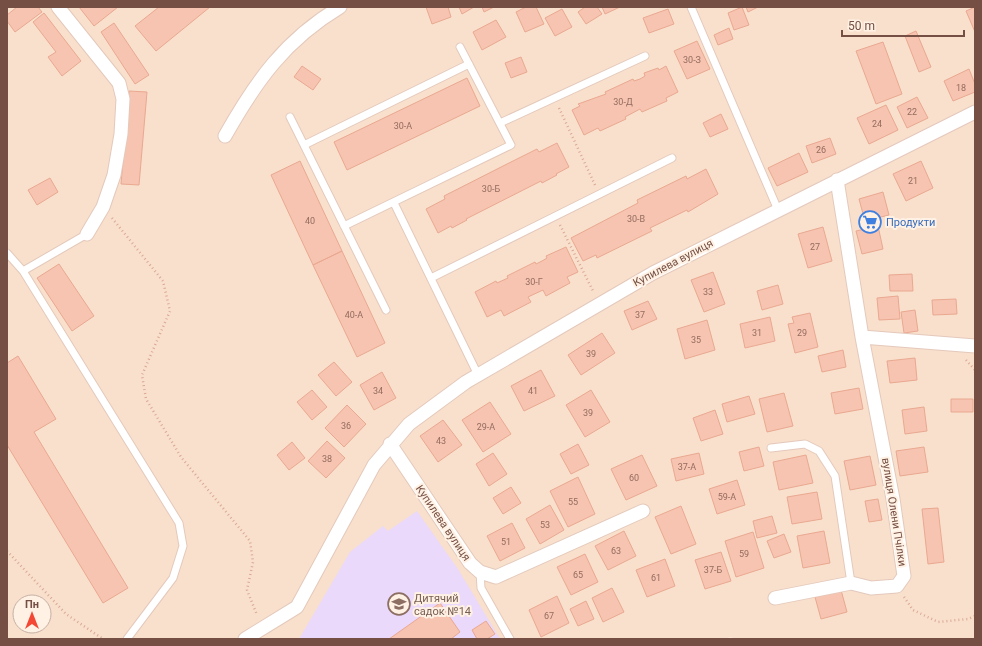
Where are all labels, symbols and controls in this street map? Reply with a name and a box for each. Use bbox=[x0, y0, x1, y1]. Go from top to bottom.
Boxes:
scale bar bbox=[842, 12, 964, 38]
text: 50 m bbox=[848, 19, 875, 33]
house number: 30-З bbox=[683, 55, 701, 65]
house number: 18 bbox=[956, 83, 966, 93]
house number: 30-Д bbox=[613, 97, 633, 107]
house number: 22 bbox=[907, 107, 917, 117]
house number: 24 bbox=[872, 119, 882, 129]
house number: 30-А bbox=[394, 121, 412, 131]
house number: 26 bbox=[816, 145, 826, 155]
house number: 21 bbox=[908, 176, 918, 186]
house number: 30-Б bbox=[482, 184, 500, 194]
supermarket icon: Продукти bbox=[857, 209, 883, 235]
house number: 30-В bbox=[627, 214, 645, 224]
house number: 40 bbox=[305, 216, 315, 226]
place label: Продукти bbox=[886, 216, 935, 229]
street label: Купилева вулиця bbox=[631, 236, 715, 290]
house number: 27 bbox=[810, 242, 820, 252]
house number: 30-Г bbox=[525, 277, 543, 287]
house number: 33 bbox=[703, 287, 713, 297]
house number: 40-А bbox=[345, 310, 363, 320]
house number: 37 bbox=[635, 310, 645, 320]
house number: 31 bbox=[752, 328, 762, 338]
house number: 29 bbox=[797, 328, 807, 338]
house number: 35 bbox=[691, 335, 701, 345]
house number: 39 bbox=[586, 349, 596, 359]
house number: 34 bbox=[373, 386, 383, 396]
house number: 41 bbox=[528, 386, 538, 396]
house number: 39 bbox=[583, 408, 593, 418]
house number: 36 bbox=[341, 421, 351, 431]
house number: 29-А bbox=[477, 422, 495, 432]
house number: 43 bbox=[436, 436, 446, 446]
house number: 38 bbox=[322, 454, 332, 464]
street label: вулиця Олени Пчілки bbox=[879, 457, 909, 567]
house number: 37-А bbox=[678, 462, 696, 472]
house number: 60 bbox=[629, 473, 639, 483]
street label: Купилева вулиця bbox=[413, 483, 473, 563]
house number: 59-А bbox=[718, 492, 736, 502]
house number: 55 bbox=[568, 497, 578, 507]
house number: 53 bbox=[540, 520, 550, 530]
house number: 51 bbox=[501, 537, 511, 547]
house number: 63 bbox=[611, 546, 621, 556]
house number: 59 bbox=[739, 549, 749, 559]
house number: 37-Б bbox=[704, 565, 722, 575]
house number: 65 bbox=[573, 570, 583, 580]
house number: 61 bbox=[651, 573, 661, 583]
school or university icon: Дитячий садок №14 bbox=[386, 591, 412, 617]
place label: Дитячий садок №14 bbox=[414, 592, 471, 618]
north arrow bbox=[12, 594, 52, 634]
text: Пн bbox=[25, 598, 39, 611]
house number: 67 bbox=[544, 611, 554, 621]

